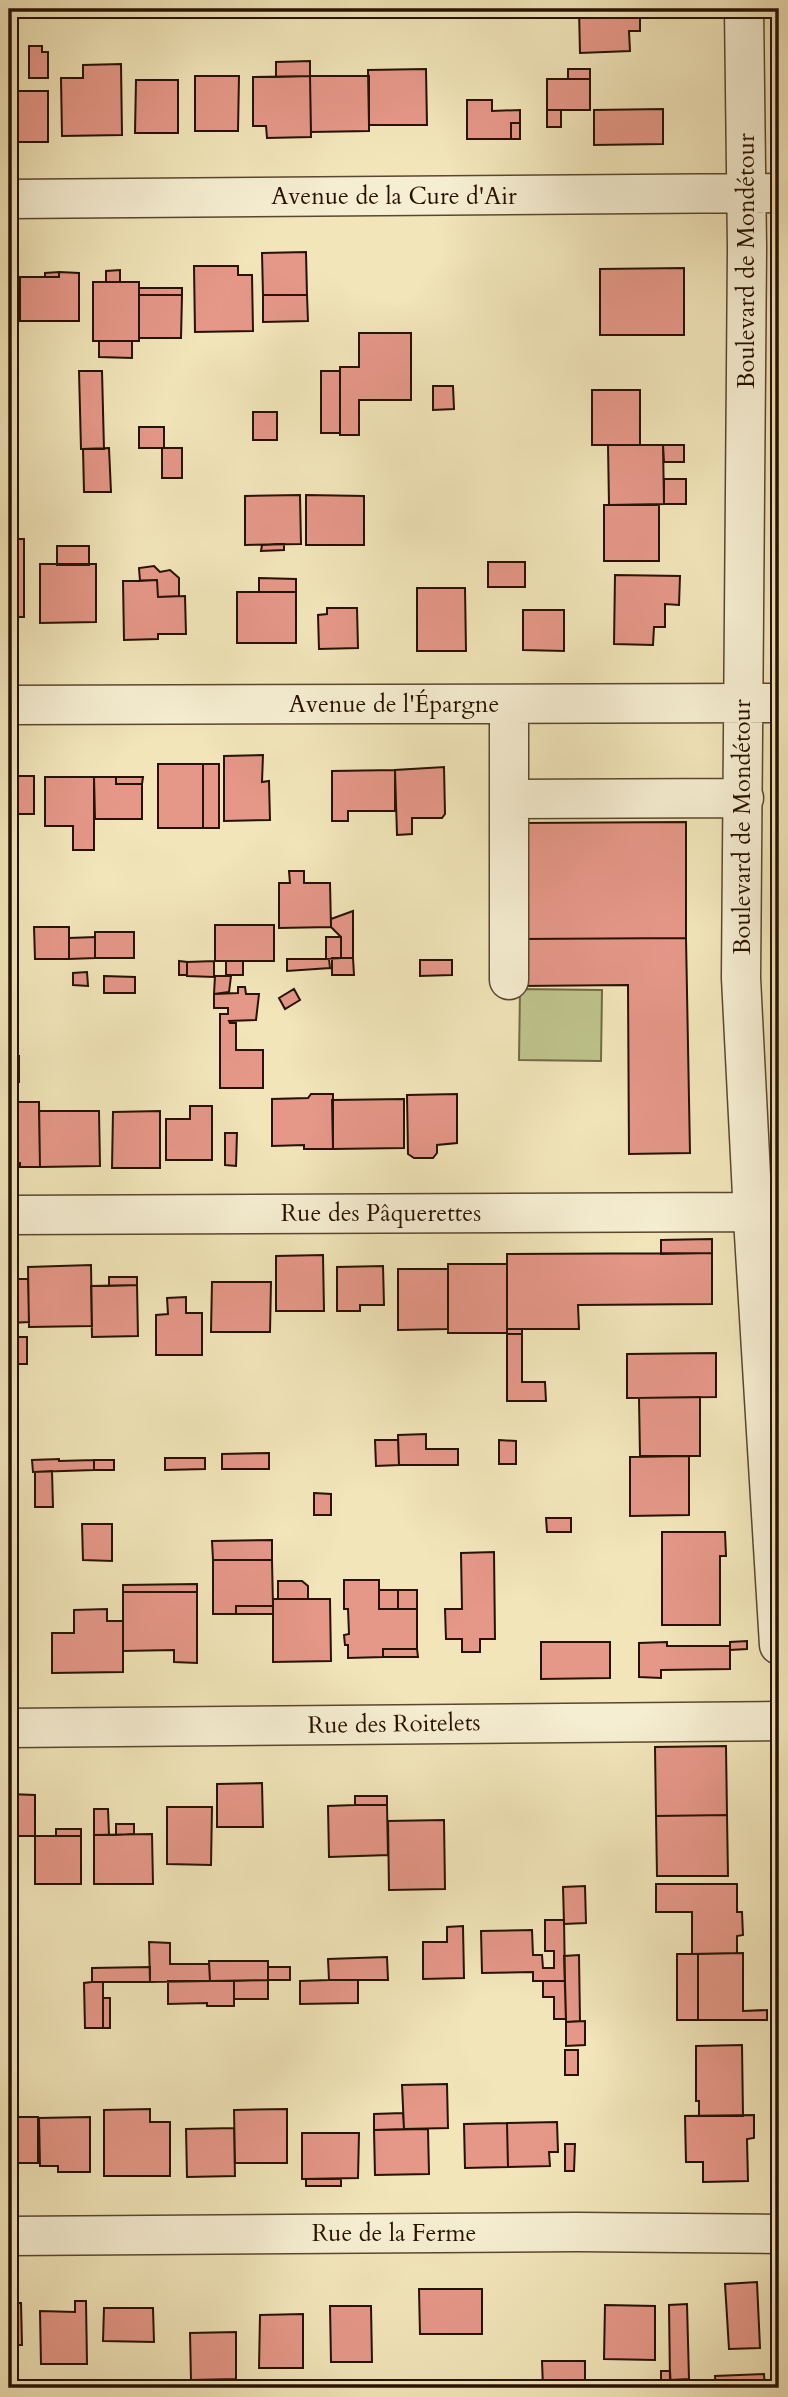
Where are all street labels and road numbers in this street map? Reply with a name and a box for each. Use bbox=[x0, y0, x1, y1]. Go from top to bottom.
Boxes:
street label: Boulevard de Mondétour bbox=[730, 133, 763, 389]
street label: Avenue de la Cure d'Air bbox=[271, 180, 517, 213]
street label: Avenue de l'Épargne bbox=[289, 688, 499, 721]
street label: Boulevard de Mondétour bbox=[726, 699, 759, 955]
street label: Rue des Pâquerettes bbox=[281, 1197, 481, 1230]
street label: Rue des Roitelets bbox=[307, 1706, 481, 1742]
street label: Rue de la Ferme bbox=[312, 2217, 476, 2250]

